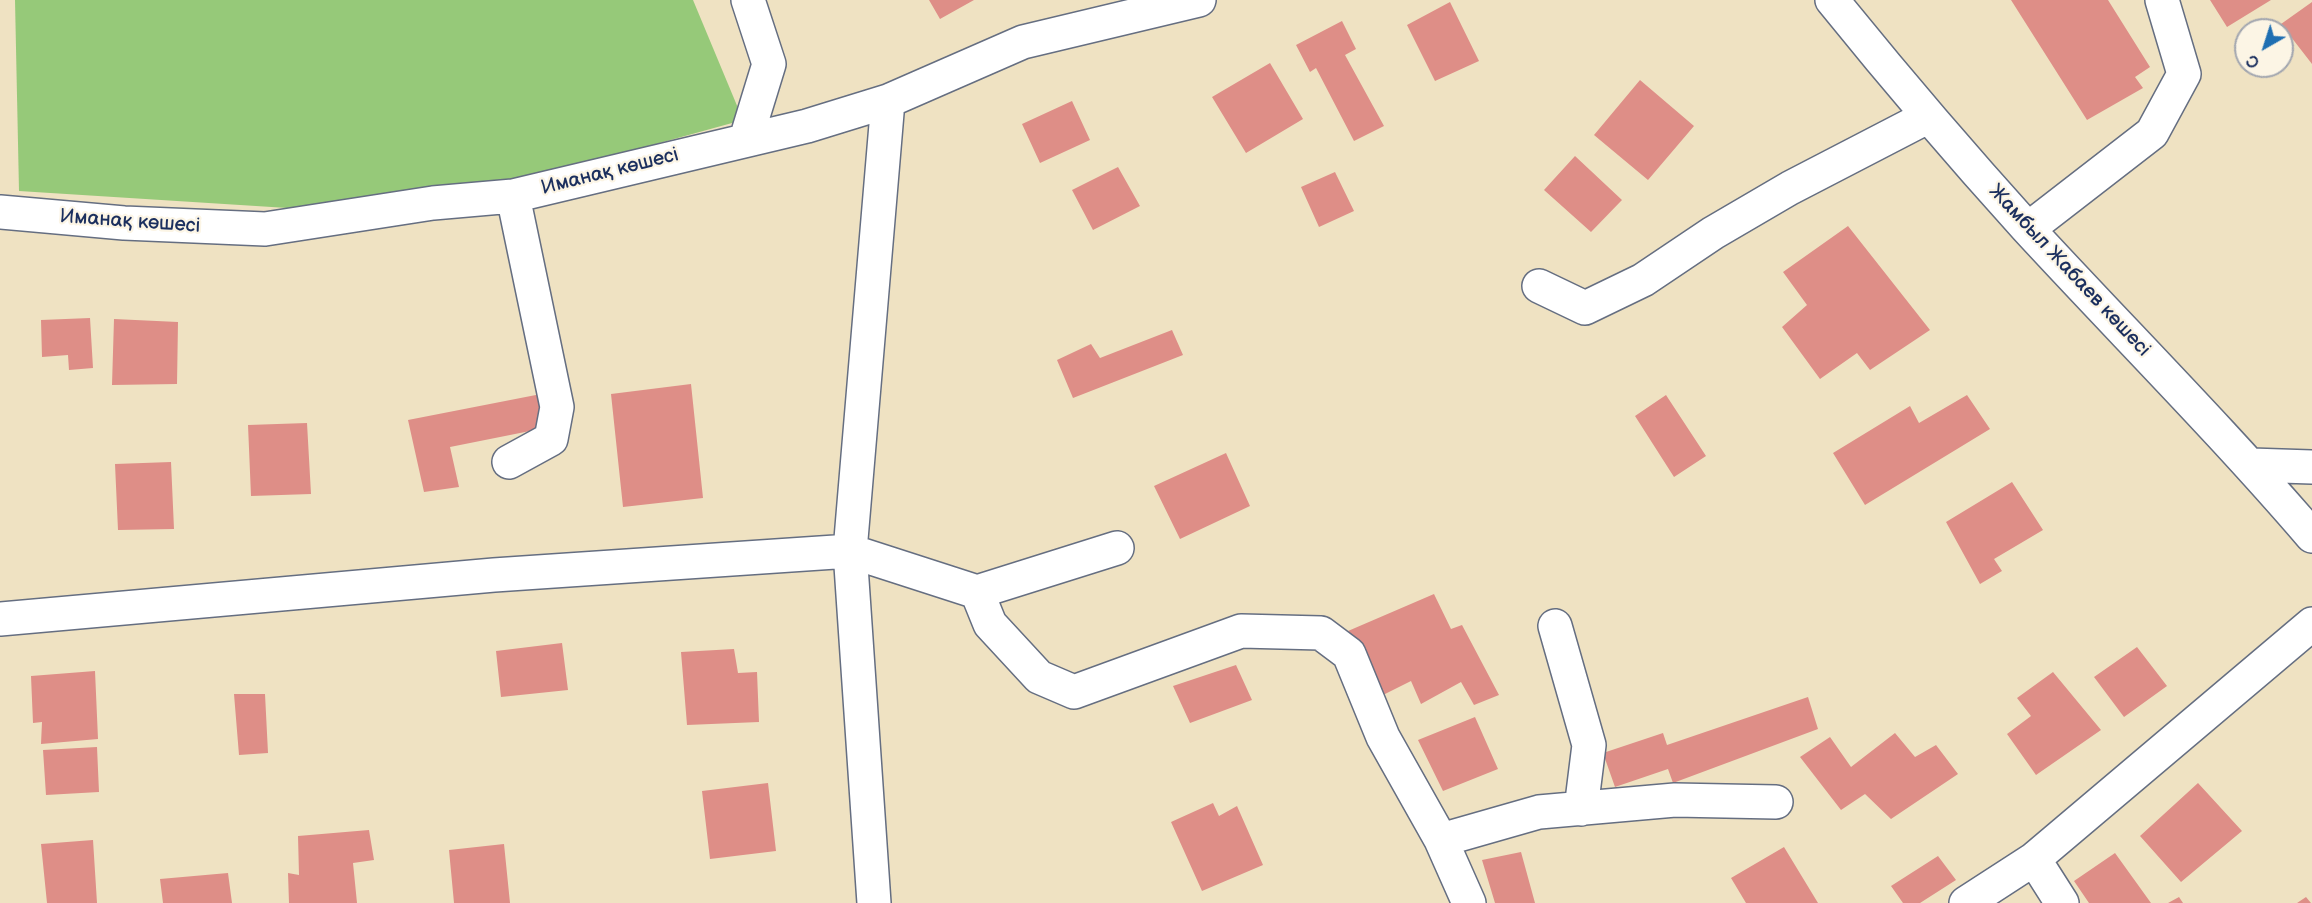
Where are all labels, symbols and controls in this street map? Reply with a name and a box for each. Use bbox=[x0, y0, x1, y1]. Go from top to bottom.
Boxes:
north arrow bbox=[2234, 18, 2294, 78]
text: С bbox=[2243, 50, 2264, 72]
street label: Иманақ көшесі bbox=[539, 143, 681, 201]
street label: Жамбыл Жабаев көшесі bbox=[1983, 180, 2155, 362]
street label: Иманақ көшесі bbox=[59, 205, 201, 239]

